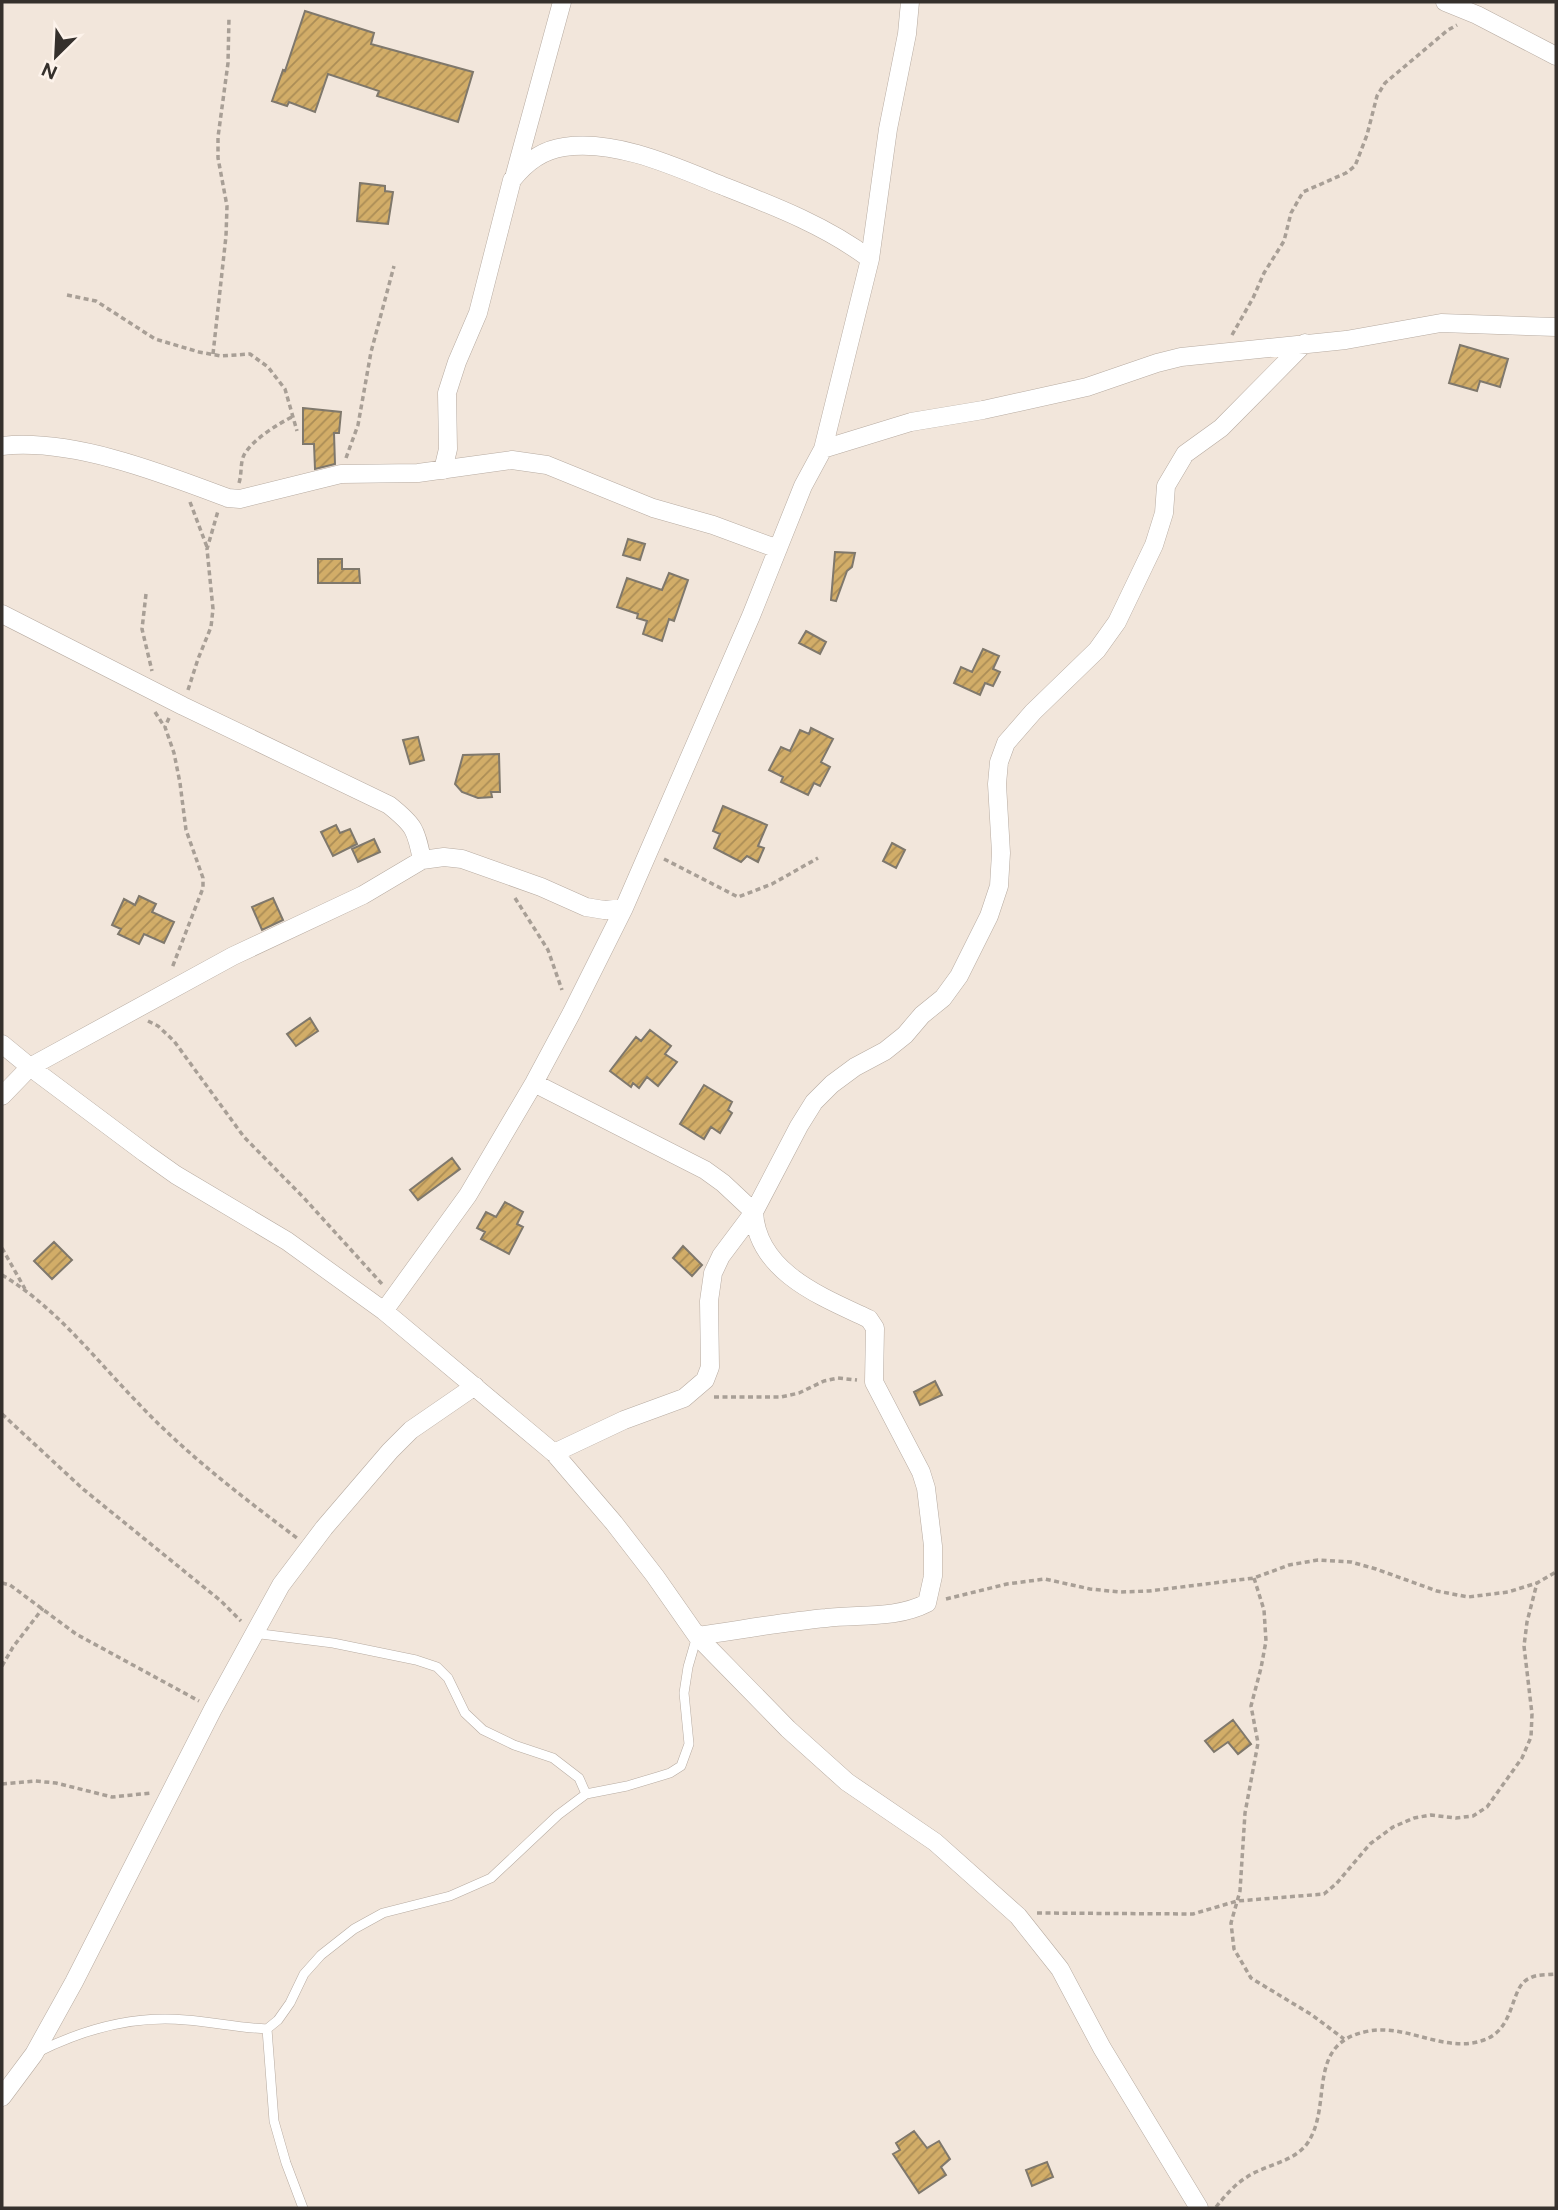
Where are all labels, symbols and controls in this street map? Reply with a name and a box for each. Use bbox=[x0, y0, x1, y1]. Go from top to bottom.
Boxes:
north arrow bbox=[21, 21, 91, 91]
text: N bbox=[38, 58, 61, 85]

